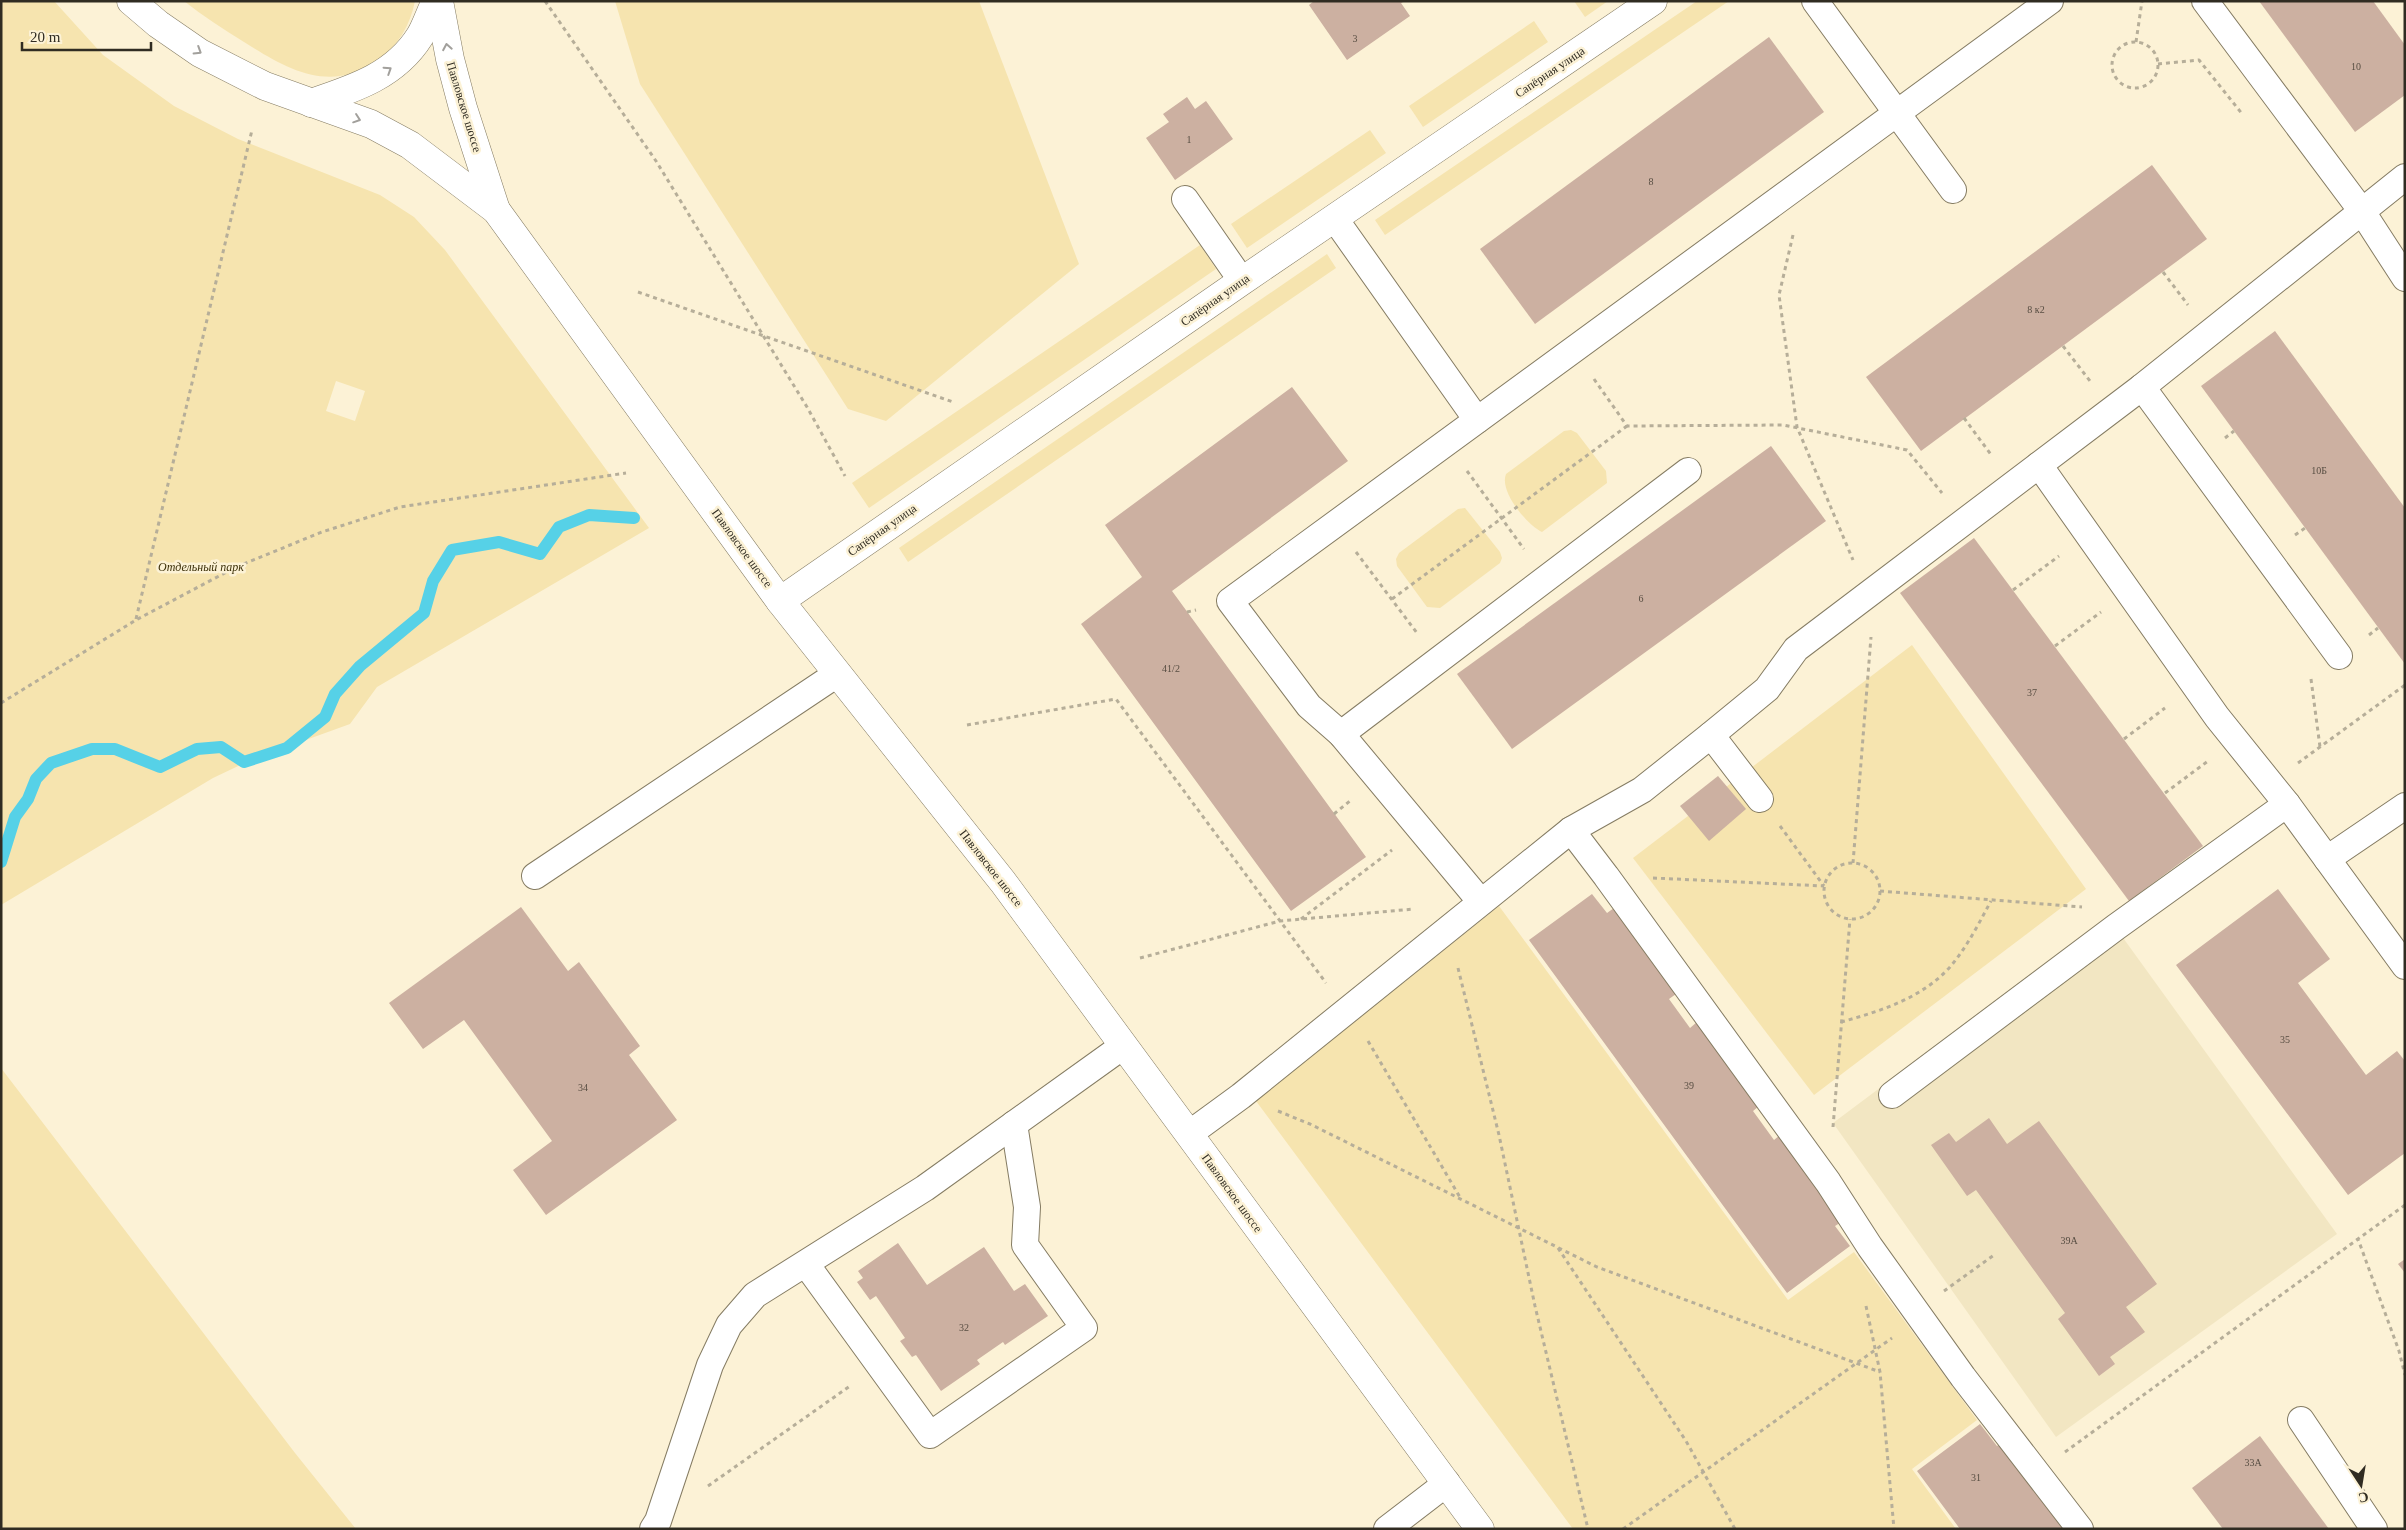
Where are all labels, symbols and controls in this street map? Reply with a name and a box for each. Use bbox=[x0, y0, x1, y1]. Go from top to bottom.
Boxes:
scale bar bbox=[22, 20, 151, 52]
text: 20 m bbox=[30, 29, 61, 45]
house number: 3 bbox=[1353, 33, 1358, 44]
one-way arrow bbox=[443, 42, 453, 51]
street label: Сапёрная улица bbox=[1513, 43, 1588, 100]
one-way arrow bbox=[193, 45, 202, 55]
street label: Павловское шоссе bbox=[444, 60, 484, 154]
house number: 10 bbox=[2351, 61, 2361, 72]
one-way arrow bbox=[382, 67, 392, 76]
one-way arrow bbox=[353, 113, 361, 123]
house number: 1 bbox=[1187, 134, 1192, 145]
house number: 8 bbox=[1649, 176, 1654, 187]
street label: Сапёрная улица bbox=[1178, 271, 1253, 329]
house number: 8 к2 bbox=[2027, 304, 2045, 315]
house number: 10Б bbox=[2311, 465, 2327, 476]
street label: Сапёрная улица bbox=[845, 501, 920, 559]
street label: Павловское шоссе bbox=[709, 506, 775, 590]
park label: Отдельный парк bbox=[158, 560, 244, 574]
house number: 6 bbox=[1639, 593, 1644, 604]
house number: 41/2 bbox=[1162, 663, 1180, 674]
house number: 37 bbox=[2027, 687, 2037, 698]
street label: Павловское шоссе bbox=[957, 827, 1025, 909]
house number: 35 bbox=[2280, 1034, 2290, 1045]
house number: 39 bbox=[1684, 1080, 1694, 1091]
house number: 34 bbox=[578, 1082, 588, 1093]
street label: Павловское шоссе bbox=[1199, 1151, 1265, 1235]
house number: 39А bbox=[2060, 1235, 2078, 1246]
house number: 32 bbox=[959, 1322, 969, 1333]
house number: 33А bbox=[2244, 1457, 2262, 1468]
north arrow bbox=[2336, 1460, 2386, 1510]
house number: 31 bbox=[1971, 1472, 1981, 1483]
text: С bbox=[2357, 1489, 2370, 1506]

